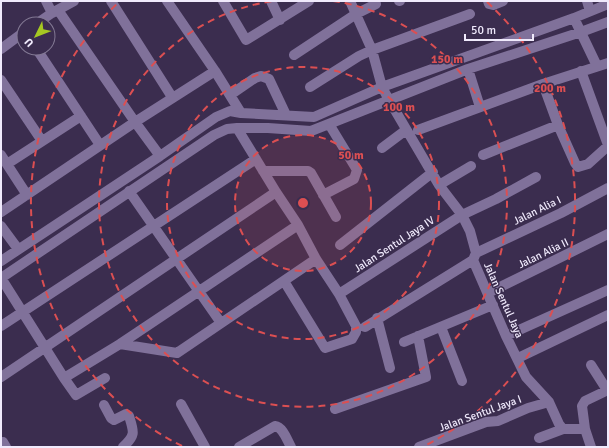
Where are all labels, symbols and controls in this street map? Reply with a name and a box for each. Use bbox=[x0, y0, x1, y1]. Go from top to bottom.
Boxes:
north arrow bbox=[16, 16, 56, 56]
scale bar bbox=[465, 16, 533, 42]
text: 50 m bbox=[471, 23, 496, 38]
text: U bbox=[22, 35, 36, 50]
text: 150 m bbox=[431, 52, 463, 67]
text: 200 m bbox=[534, 81, 566, 96]
text: 100 m bbox=[383, 100, 415, 115]
text: 50 m bbox=[338, 148, 364, 163]
street label: Jalan Alia I bbox=[511, 193, 563, 228]
centre of rings bbox=[296, 196, 310, 210]
street label: Jalan Sentul Jaya IV bbox=[352, 213, 437, 275]
street label: Jalan Alia II bbox=[516, 236, 571, 271]
street label: Jalan Sentul Jaya bbox=[481, 260, 526, 340]
street label: Jalan Sentul Jaya I bbox=[437, 392, 523, 434]

